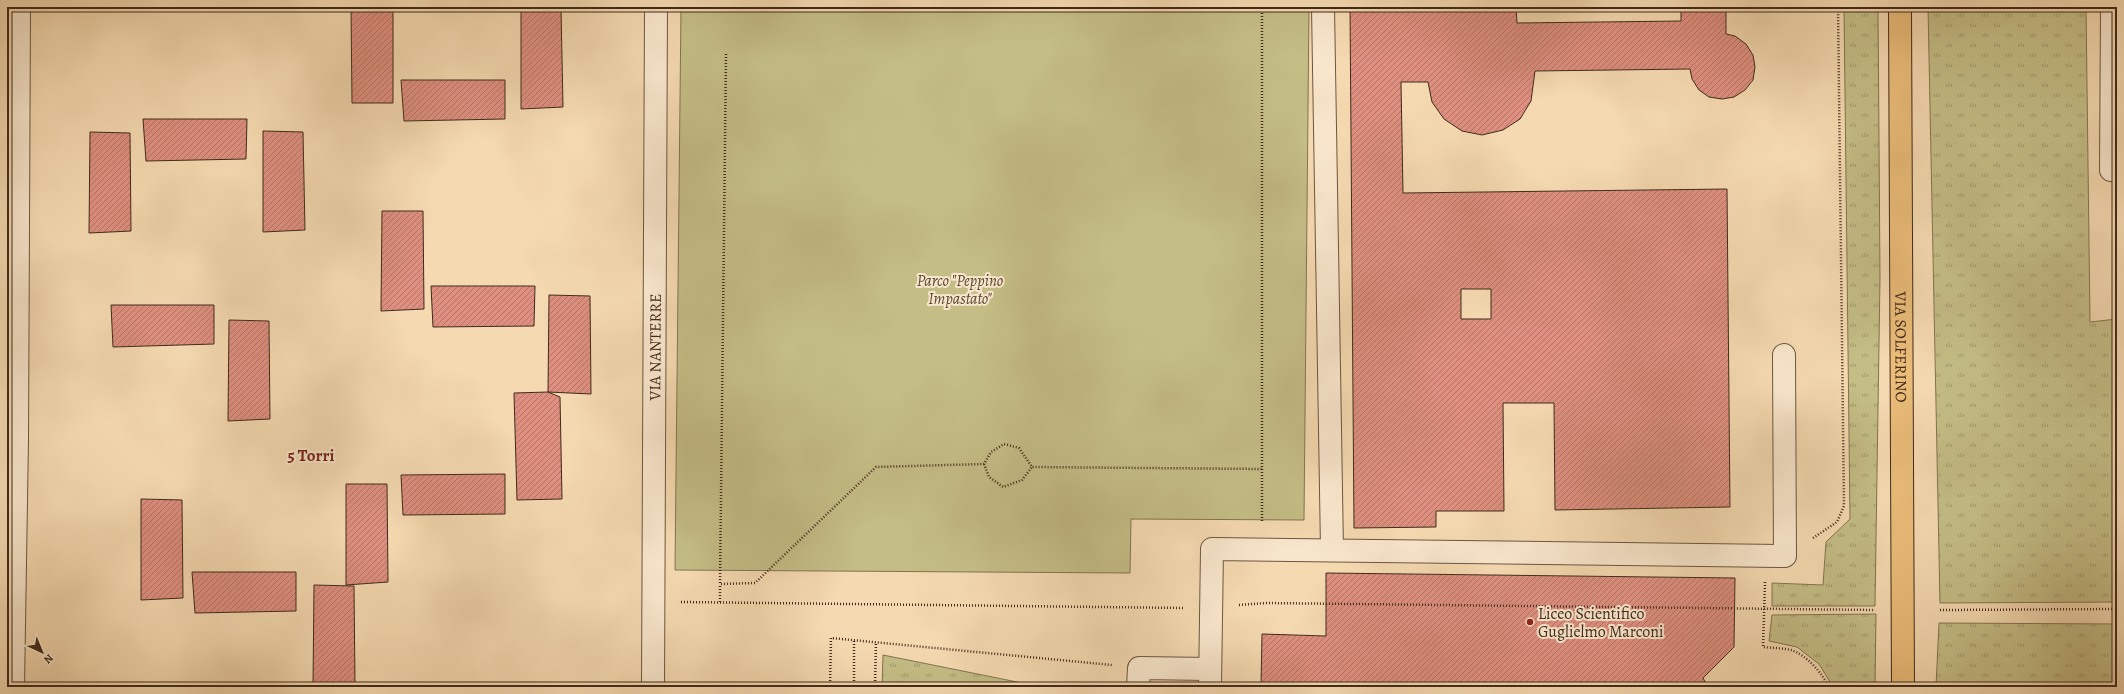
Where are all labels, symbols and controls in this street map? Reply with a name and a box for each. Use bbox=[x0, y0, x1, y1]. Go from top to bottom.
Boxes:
park label: Parco "Peppino Impastato" bbox=[917, 270, 1003, 310]
street label: VIA SOLFERINO bbox=[1889, 290, 1912, 403]
street label: VIA NANTERRE bbox=[644, 293, 667, 402]
district label: 5 Torri bbox=[288, 444, 334, 467]
place label: Liceo Scientifico Guglielmo Marconi bbox=[1538, 603, 1664, 643]
marker: Liceo Scientifico Guglielmo Marconi bbox=[1525, 617, 1535, 627]
north arrow bbox=[22, 632, 62, 672]
text: N bbox=[41, 651, 57, 667]

